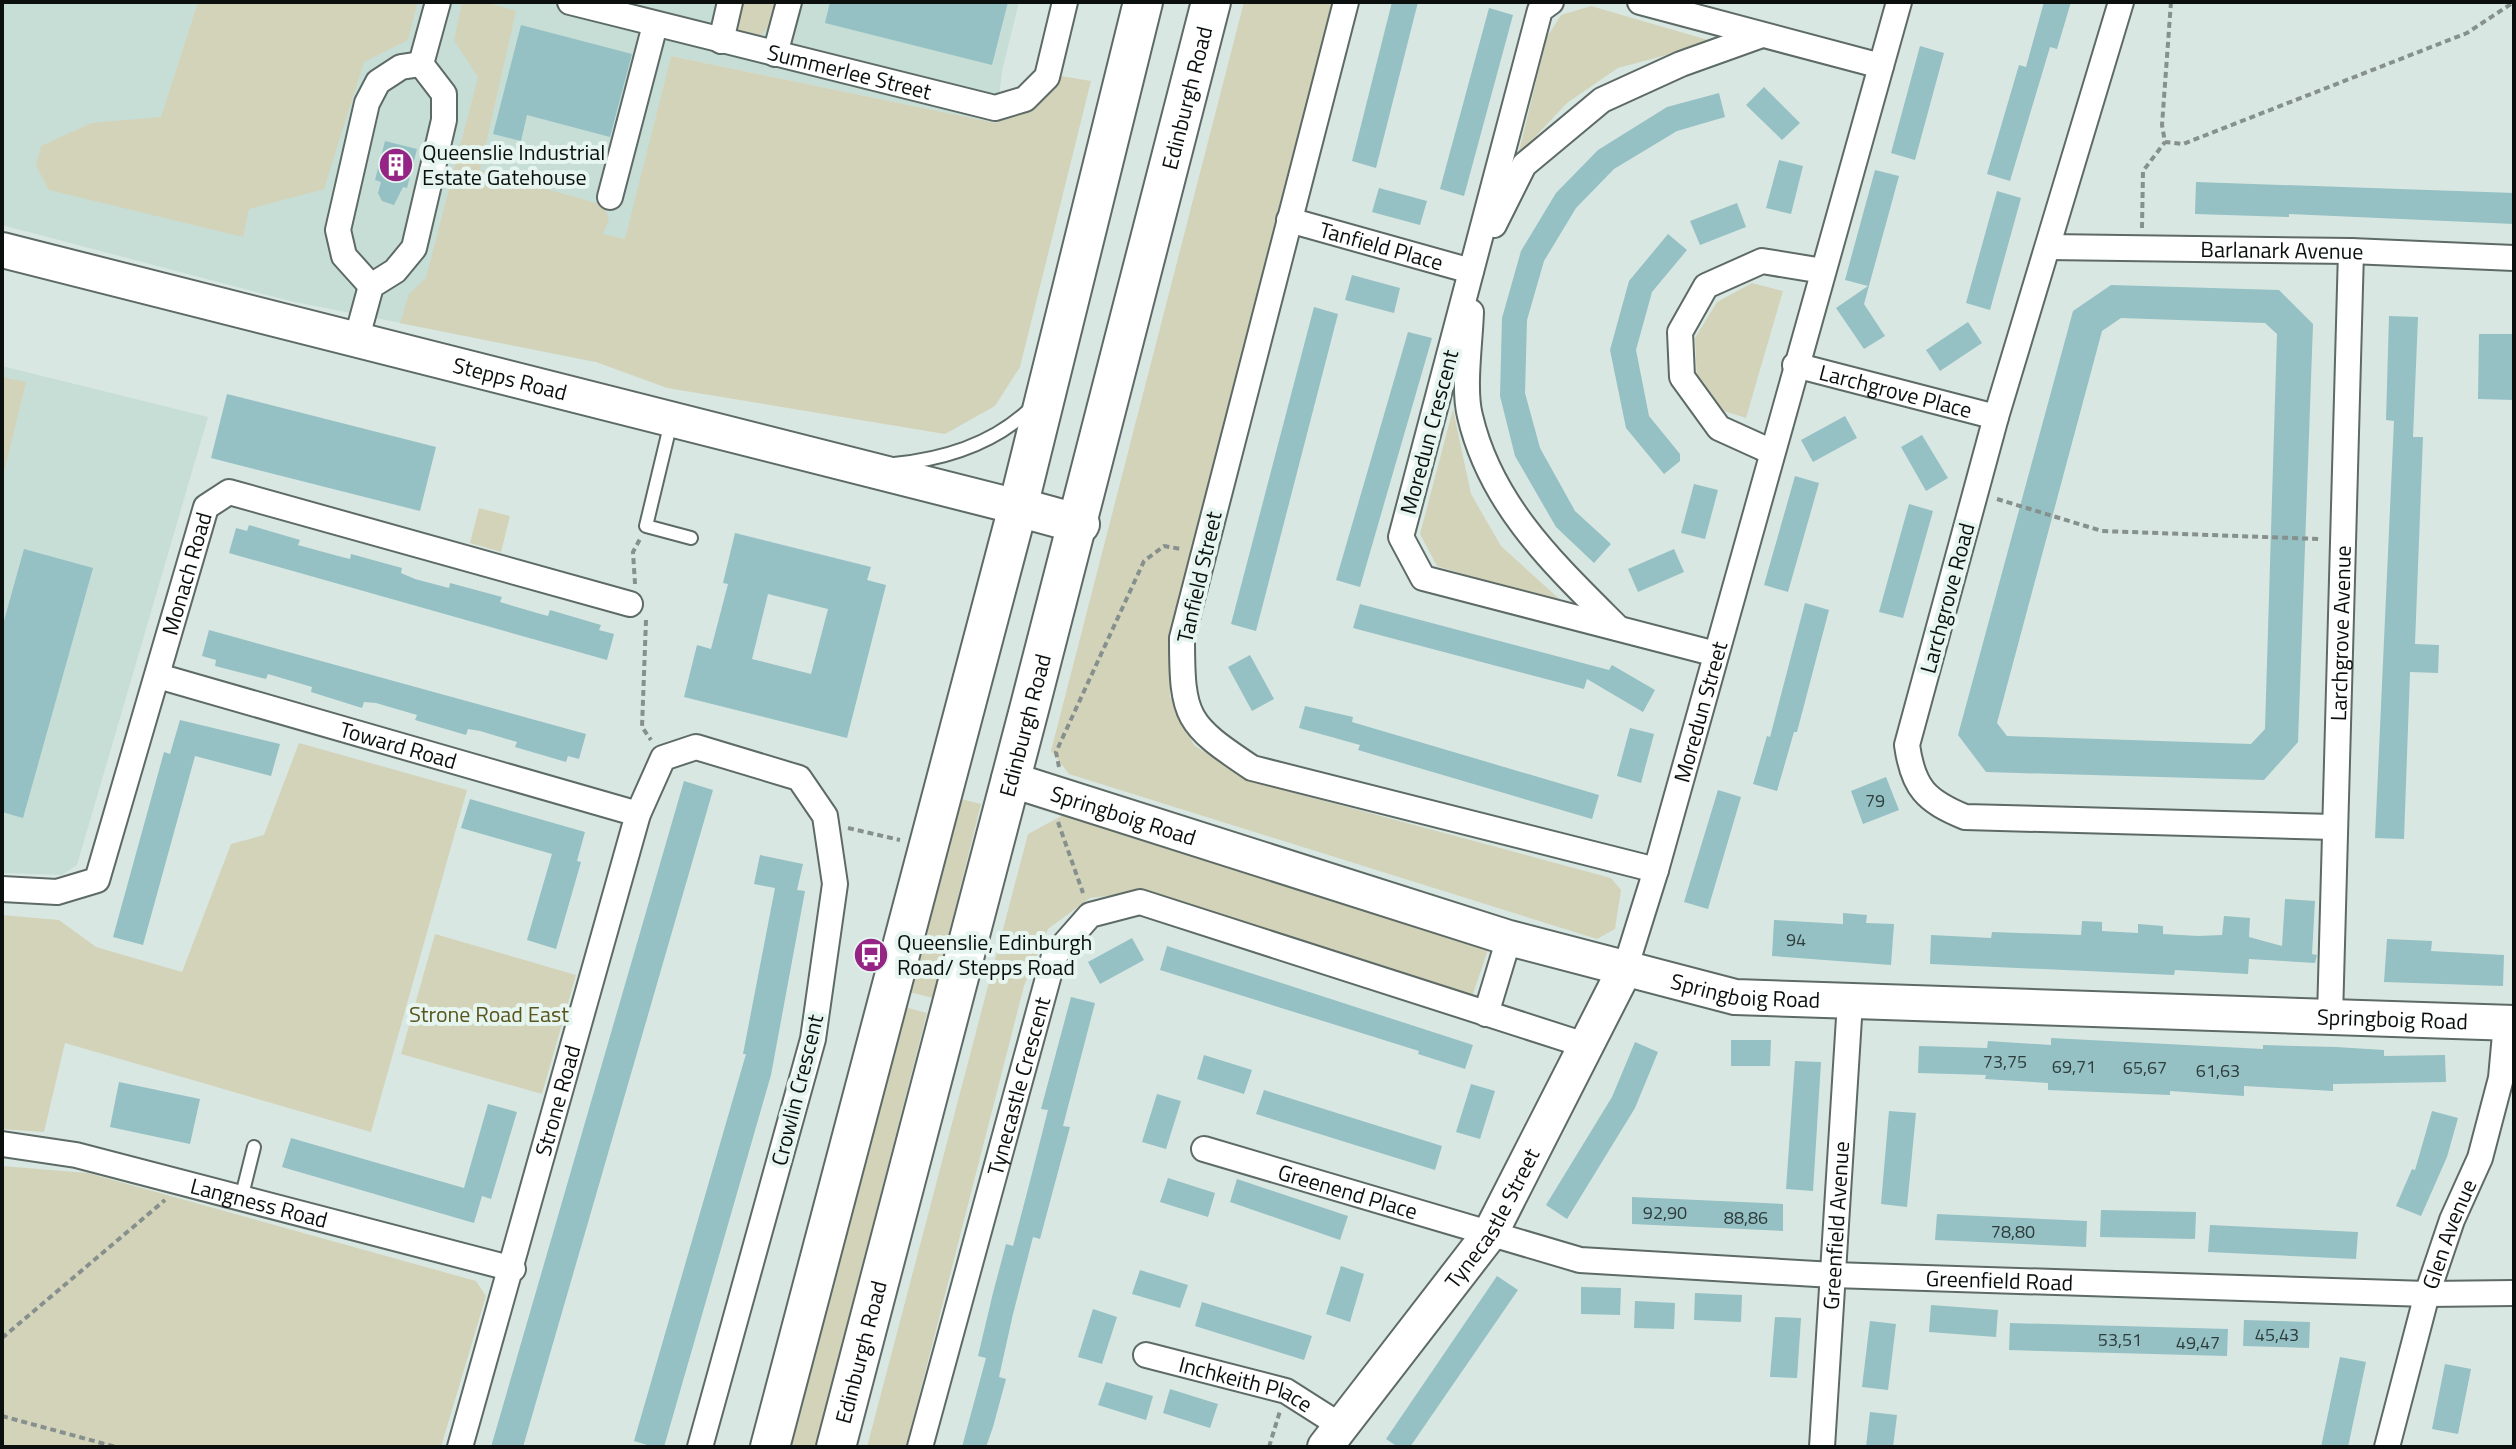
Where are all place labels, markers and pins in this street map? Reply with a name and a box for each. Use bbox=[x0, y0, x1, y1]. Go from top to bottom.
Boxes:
place label: Queenslie Industrial Estate Gatehouse bbox=[422, 135, 605, 194]
building icon: Queenslie Industrial Estate Gatehouse bbox=[377, 146, 415, 184]
place label: Queenslie, Edinburgh Road/ Stepps Road bbox=[897, 925, 1092, 984]
bus stop icon: Queenslie, Edinburgh Road/ Stepps Road bbox=[852, 936, 890, 974]

